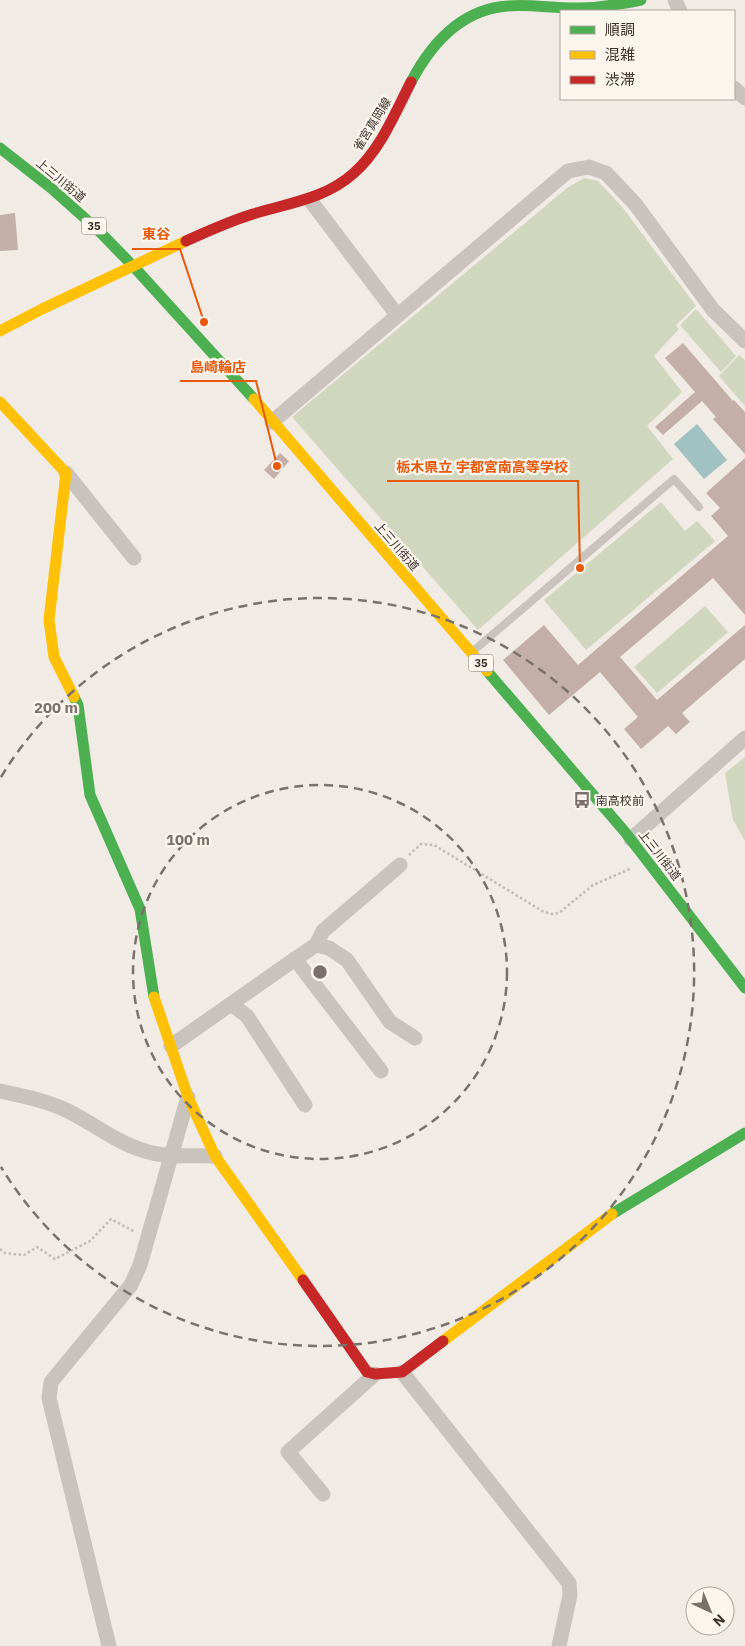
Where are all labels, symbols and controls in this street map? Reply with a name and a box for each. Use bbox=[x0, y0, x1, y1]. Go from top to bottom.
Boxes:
legend bbox=[560, 10, 735, 100]
text: 順調 bbox=[605, 20, 635, 39]
text: 混雑 bbox=[605, 45, 635, 64]
text: 渋滞 bbox=[605, 70, 635, 89]
street label: 雀宮真岡線 bbox=[350, 95, 394, 153]
street label: 上三川街道 bbox=[33, 155, 89, 205]
road number: 35 bbox=[82, 218, 106, 235]
callout: 東谷 bbox=[132, 220, 180, 249]
text: 東谷 bbox=[142, 225, 171, 243]
callout: 島崎輪店 bbox=[180, 352, 256, 381]
text: 島崎輪店 bbox=[190, 358, 246, 376]
callout: 栃木県立 宇都宮南高等学校 bbox=[387, 452, 578, 481]
text: 栃木県立 宇都宮南高等学校 bbox=[396, 458, 568, 476]
street label: 上三川街道 bbox=[372, 518, 422, 574]
road number: 35 bbox=[468, 654, 494, 671]
text: 200 m bbox=[34, 698, 78, 717]
bus stop icon: 南高校前 bbox=[572, 790, 592, 810]
place label: 南高校前 bbox=[596, 793, 644, 808]
street label: 上三川街道 bbox=[636, 827, 684, 883]
text: 100 m bbox=[166, 830, 210, 849]
centre of rings bbox=[311, 963, 329, 981]
north arrow bbox=[685, 1586, 735, 1636]
text: N bbox=[709, 1610, 729, 1630]

